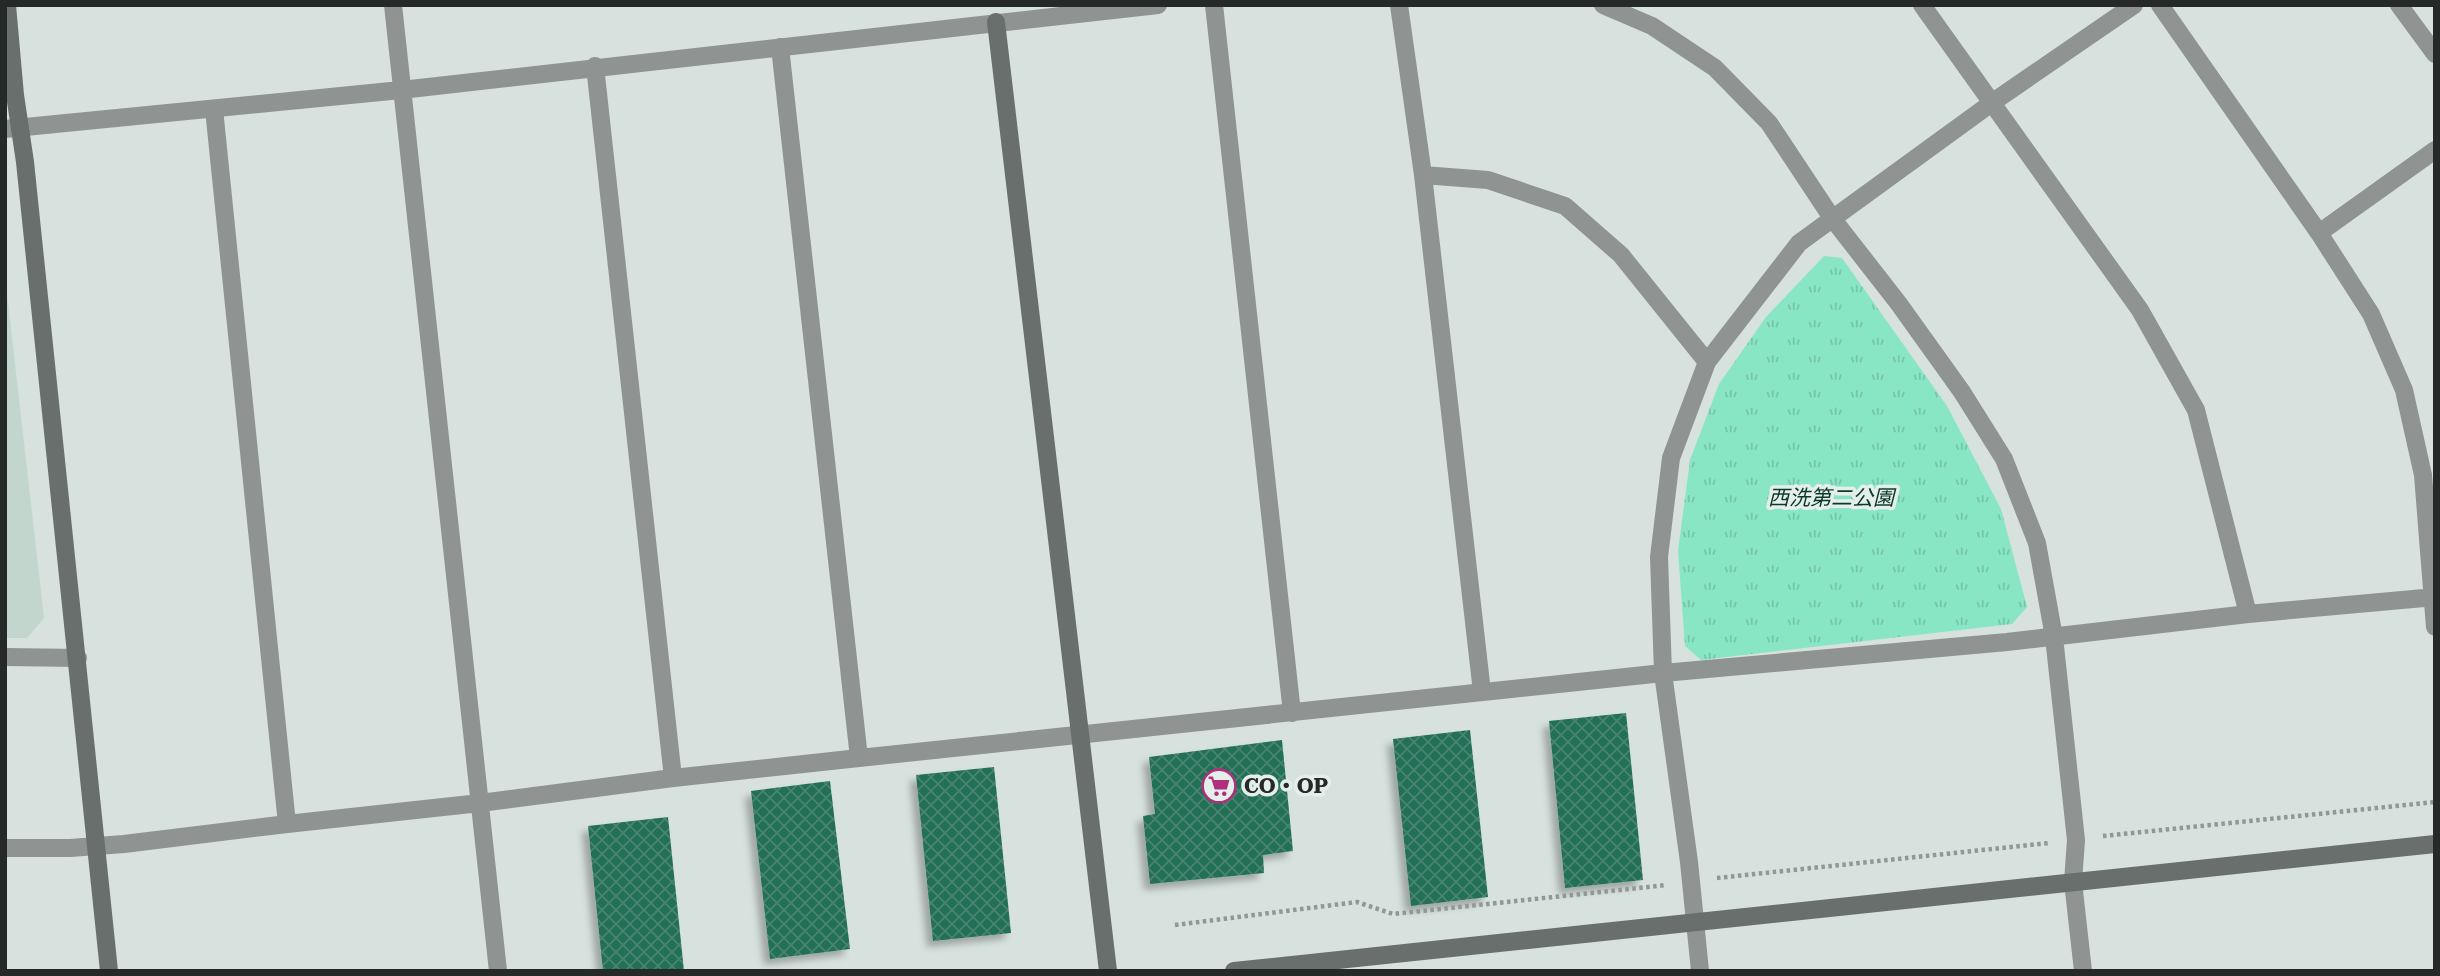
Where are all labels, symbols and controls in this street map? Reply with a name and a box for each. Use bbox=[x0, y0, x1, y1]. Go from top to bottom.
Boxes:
park label: 西洗第二公園 bbox=[1768, 486, 1897, 510]
supermarket icon: CO・OP bbox=[1200, 767, 1238, 805]
place label: CO・OP bbox=[1244, 774, 1329, 798]

